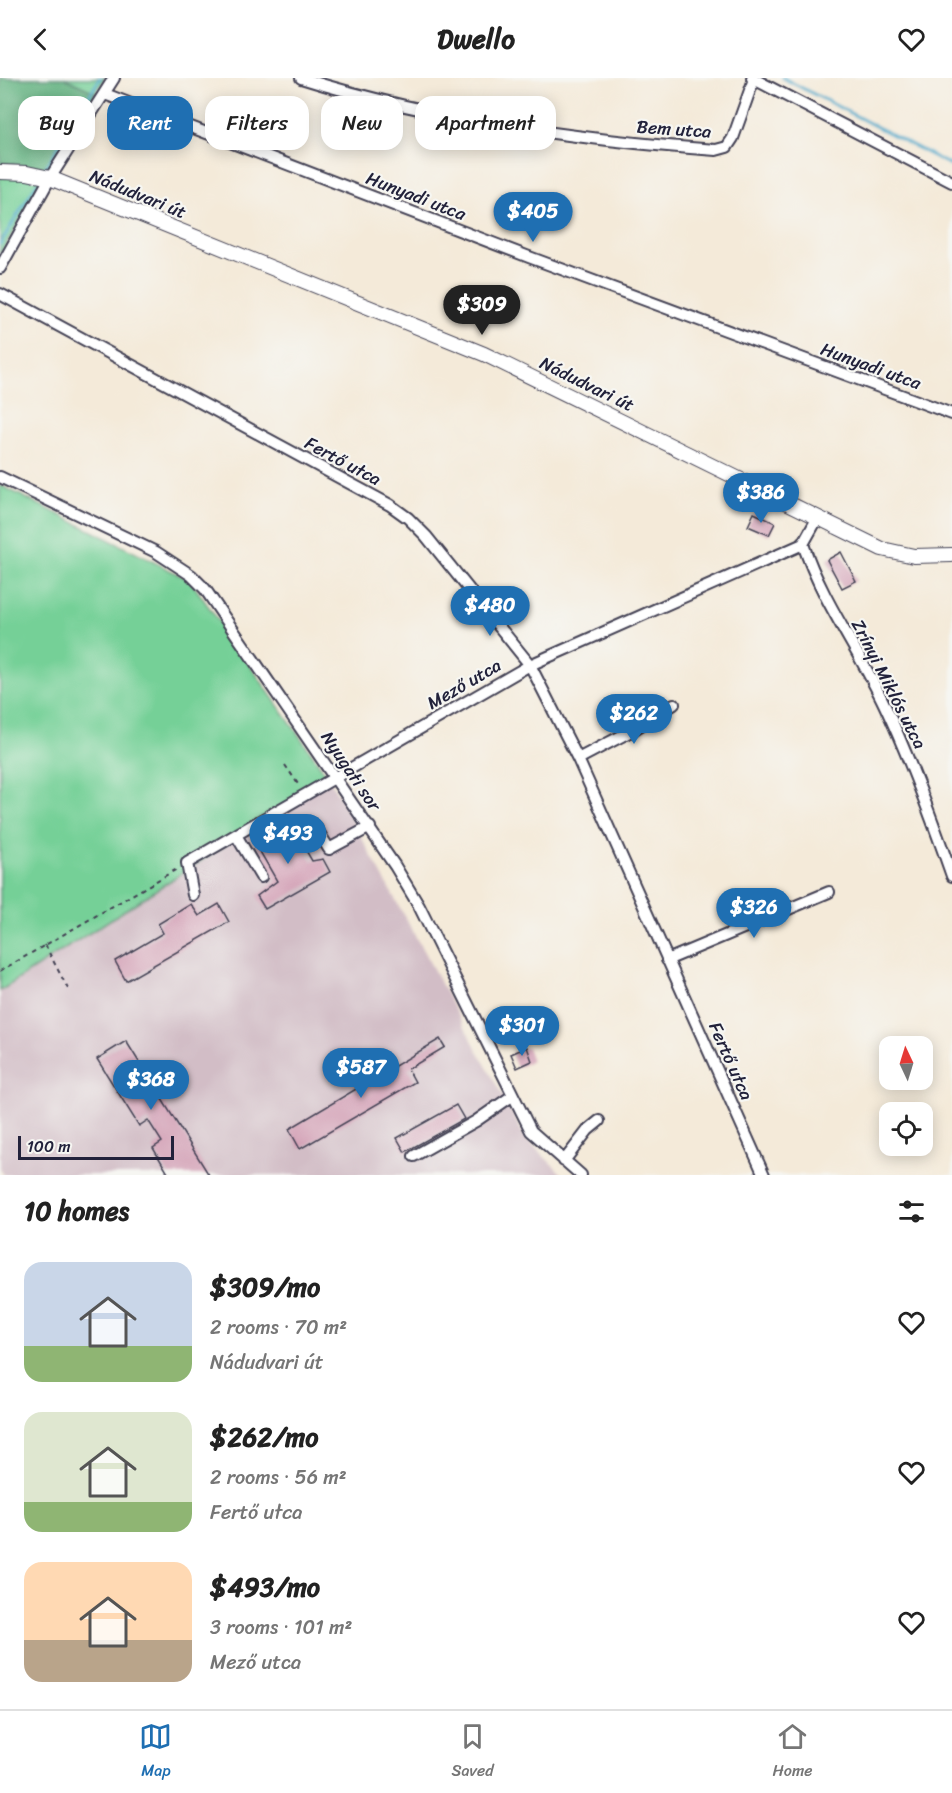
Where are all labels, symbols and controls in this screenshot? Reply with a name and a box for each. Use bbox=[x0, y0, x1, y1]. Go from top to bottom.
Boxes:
text: Dwello bbox=[437, 15, 515, 63]
icon: back bbox=[24, 23, 57, 56]
icon: heart bbox=[895, 23, 928, 56]
chip: Buy bbox=[18, 96, 95, 150]
chip: Rent bbox=[107, 96, 193, 150]
chip: Filters bbox=[205, 96, 309, 150]
chip: New bbox=[321, 96, 403, 150]
chip: Apartment bbox=[415, 96, 556, 150]
street label: Bem utca bbox=[636, 110, 712, 148]
street label: Nádudvari út bbox=[85, 160, 191, 228]
street label: Hunyadi utca bbox=[361, 162, 472, 230]
pin: $405 bbox=[497, 192, 569, 243]
text: $405 bbox=[508, 194, 558, 229]
pin: $309 bbox=[446, 285, 518, 336]
text: $309 bbox=[457, 287, 507, 322]
street label: Hunyadi utca bbox=[816, 333, 927, 399]
street label: Nádudvari út bbox=[534, 347, 640, 421]
street label: Fertő utca bbox=[299, 427, 387, 495]
pin: $386 bbox=[725, 473, 797, 524]
text: $386 bbox=[737, 475, 785, 510]
pin: $480 bbox=[454, 586, 526, 637]
text: $480 bbox=[465, 588, 515, 623]
street label: Zrínyi Miklós utca bbox=[842, 613, 936, 755]
street label: Mező utca bbox=[421, 650, 507, 718]
pin: $262 bbox=[598, 694, 670, 745]
text: $262 bbox=[610, 696, 658, 731]
street label: Nyugati sor bbox=[312, 724, 391, 819]
pin: $493 bbox=[252, 814, 324, 865]
text: $493 bbox=[263, 816, 313, 851]
pin: $326 bbox=[718, 888, 790, 939]
text: $326 bbox=[730, 890, 778, 925]
pin: $301 bbox=[486, 1006, 558, 1057]
text: $301 bbox=[499, 1008, 545, 1043]
street label: Fertő utca bbox=[699, 1017, 763, 1105]
north arrow bbox=[879, 1036, 933, 1090]
map controls bbox=[879, 1036, 933, 1156]
pin: $587 bbox=[325, 1048, 397, 1099]
text: $587 bbox=[336, 1050, 386, 1085]
pin: $368 bbox=[115, 1060, 187, 1111]
text: $368 bbox=[127, 1062, 175, 1097]
button: locate bbox=[879, 1102, 933, 1156]
text: 100 m bbox=[27, 1132, 71, 1161]
scale bar bbox=[18, 1133, 174, 1160]
text: 10 homes bbox=[24, 1188, 129, 1234]
icon: filters bbox=[895, 1195, 928, 1228]
text: $309/mo bbox=[210, 1264, 320, 1310]
icon: home bbox=[72, 1286, 144, 1358]
icon: heart bbox=[895, 1306, 928, 1339]
text: 2 rooms · 70 m² bbox=[210, 1310, 347, 1345]
text: Nádudvari út bbox=[210, 1345, 323, 1380]
text: $262/mo bbox=[210, 1414, 318, 1460]
icon: home bbox=[72, 1436, 144, 1508]
icon: heart bbox=[895, 1456, 928, 1489]
text: 2 rooms · 56 m² bbox=[210, 1460, 347, 1495]
text: Fertő utca bbox=[210, 1495, 302, 1530]
text: $493/mo bbox=[210, 1564, 320, 1610]
icon: home bbox=[72, 1586, 144, 1658]
icon: heart bbox=[895, 1606, 928, 1639]
text: 3 rooms · 101 m² bbox=[210, 1610, 352, 1645]
text: Mező utca bbox=[210, 1645, 301, 1680]
tab: Map bbox=[139, 1720, 172, 1785]
tab: Saved bbox=[451, 1720, 494, 1785]
tab: Home bbox=[773, 1720, 813, 1785]

